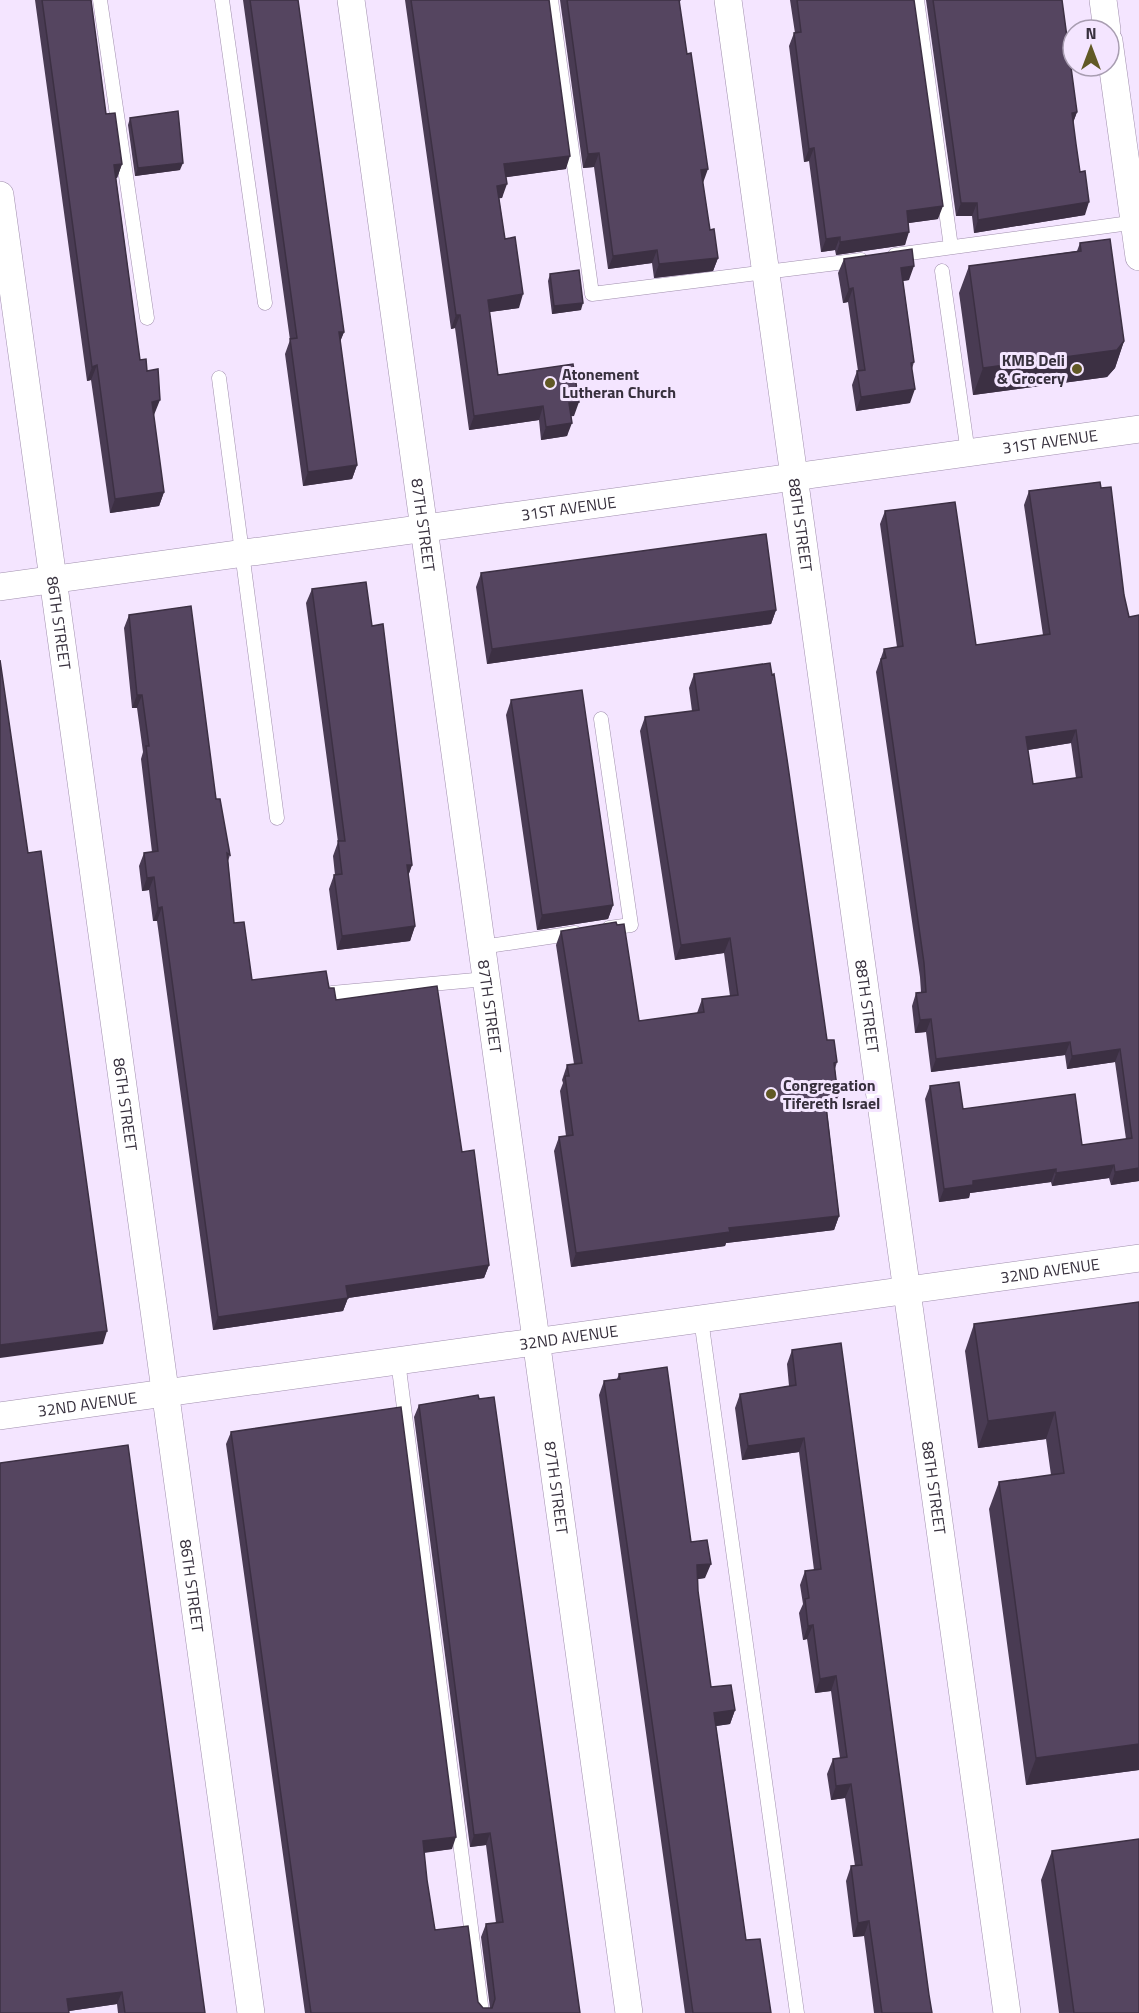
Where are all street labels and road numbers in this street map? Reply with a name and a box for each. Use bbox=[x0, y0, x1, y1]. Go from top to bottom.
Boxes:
street label: 31ST AVENUE bbox=[1001, 423, 1099, 460]
street label: 87TH STREET bbox=[405, 477, 442, 574]
street label: 88TH STREET bbox=[782, 477, 819, 574]
street label: 31ST AVENUE bbox=[519, 490, 618, 527]
street label: 86TH STREET bbox=[41, 575, 77, 672]
street label: 87TH STREET bbox=[472, 958, 508, 1055]
street label: 88TH STREET bbox=[849, 958, 886, 1055]
street label: 86TH STREET bbox=[107, 1056, 144, 1153]
street label: 32ND AVENUE bbox=[999, 1252, 1101, 1289]
street label: 32ND AVENUE bbox=[517, 1318, 620, 1356]
street label: 32ND AVENUE bbox=[36, 1385, 138, 1423]
street label: 87TH STREET bbox=[538, 1440, 575, 1537]
street label: 88TH STREET bbox=[916, 1440, 953, 1536]
street label: 86TH STREET bbox=[174, 1538, 210, 1634]

